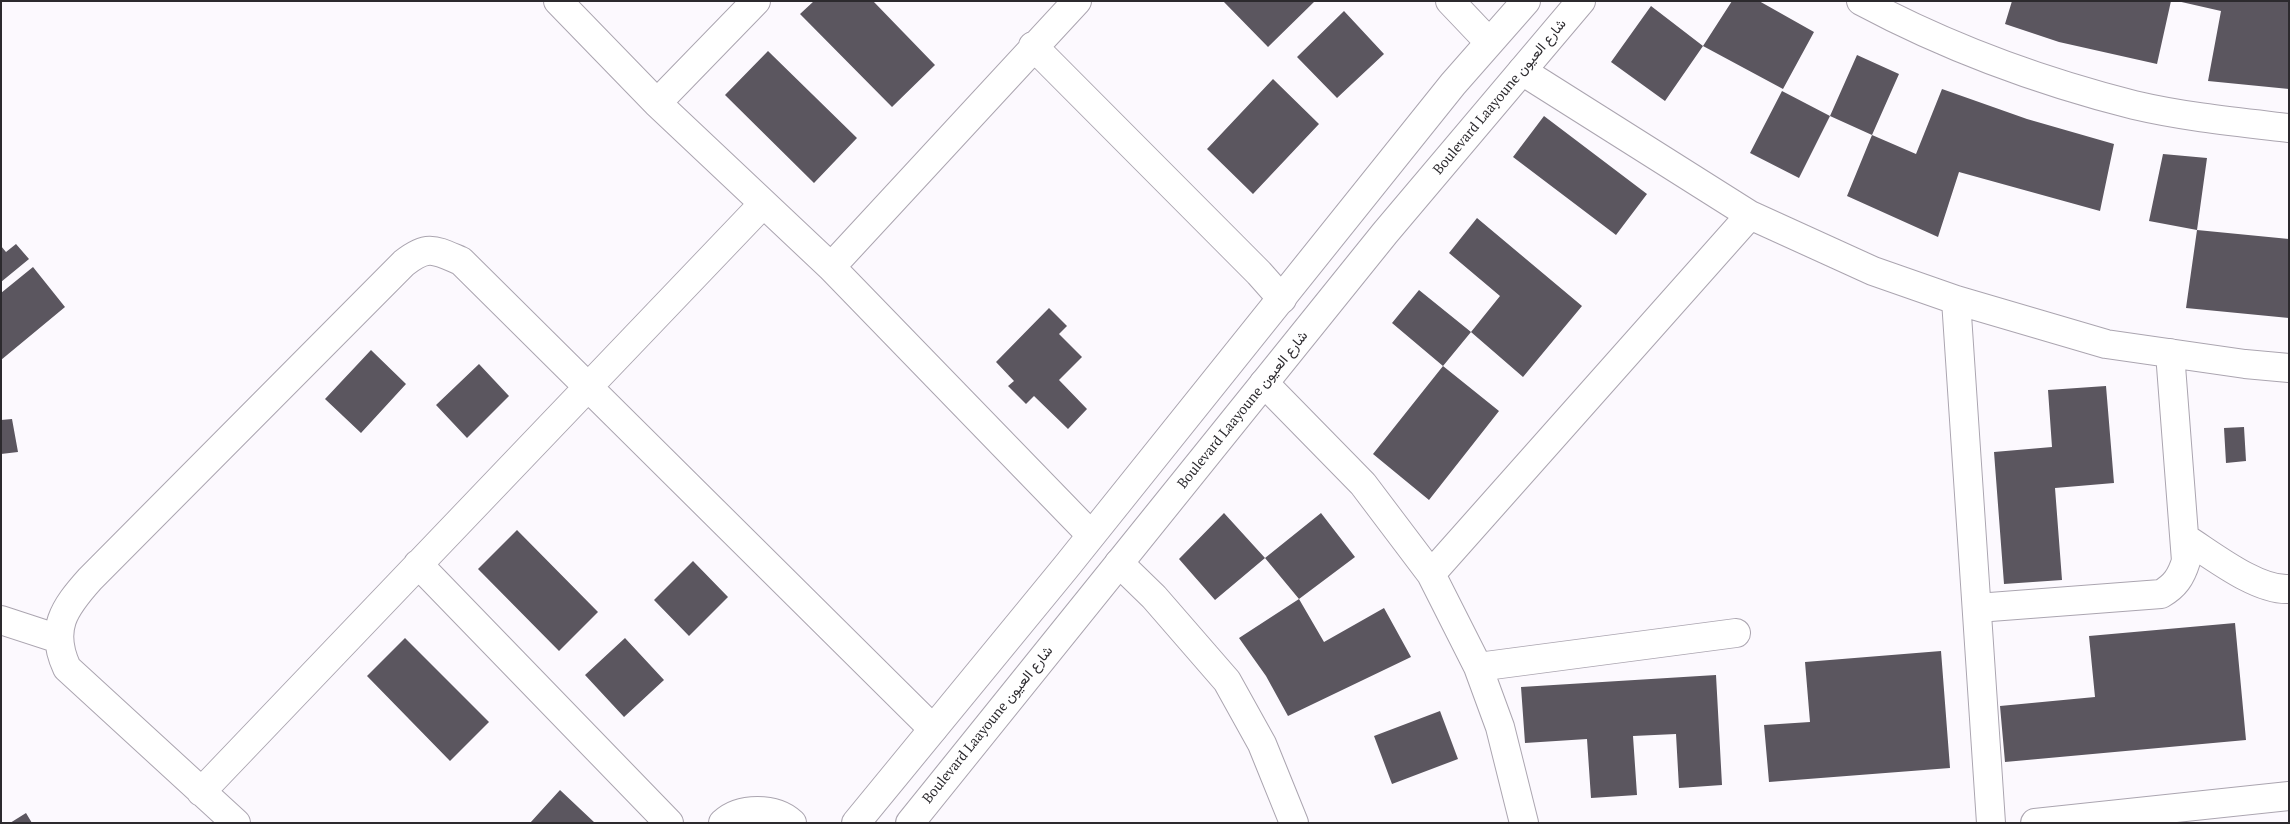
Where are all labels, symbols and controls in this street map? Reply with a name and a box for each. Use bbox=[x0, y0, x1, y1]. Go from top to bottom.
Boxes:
street label: Boulevard Laayoune شارع العيون bbox=[1430, 16, 1570, 178]
street label: Boulevard Laayoune شارع العيون bbox=[1174, 328, 1312, 492]
street label: Boulevard Laayoune شارع العيون bbox=[919, 643, 1057, 807]

